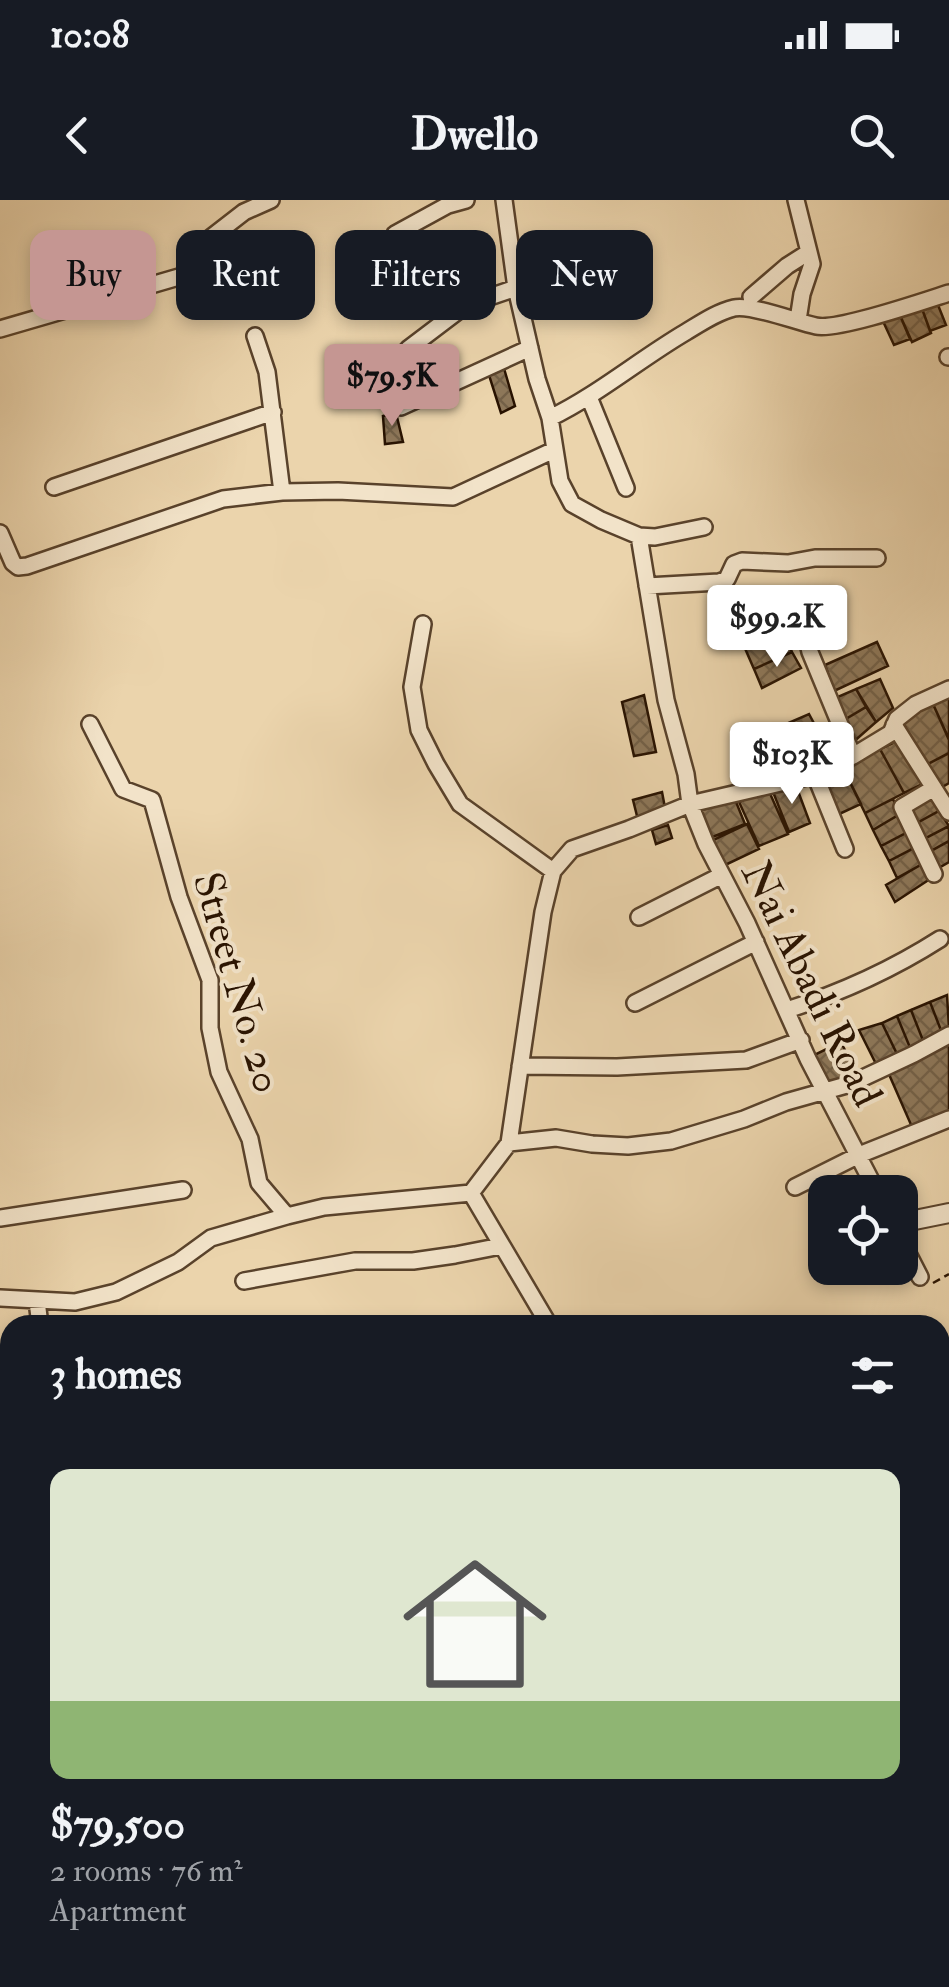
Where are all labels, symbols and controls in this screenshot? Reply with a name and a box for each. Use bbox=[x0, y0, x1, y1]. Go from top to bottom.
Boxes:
text: 10:08 bbox=[50, 11, 130, 59]
text: Dwello bbox=[411, 107, 538, 163]
icon: back bbox=[50, 108, 105, 163]
icon: search bbox=[844, 108, 899, 163]
chip: Buy bbox=[30, 230, 156, 320]
chip: Rent bbox=[176, 230, 315, 320]
chip: Filters bbox=[335, 230, 496, 320]
chip: New bbox=[516, 230, 653, 320]
pin: $79.5K bbox=[311, 344, 473, 429]
text: $79.5K bbox=[346, 356, 438, 396]
pin: $99.2K bbox=[696, 585, 858, 670]
text: $99.2K bbox=[729, 597, 825, 637]
pin: $103K bbox=[722, 722, 862, 807]
text: $103K bbox=[752, 734, 832, 774]
street label: Nai Abadi Road bbox=[729, 853, 893, 1116]
street label: Street No. 20 bbox=[181, 866, 293, 1099]
map controls bbox=[808, 1175, 918, 1285]
button: locate bbox=[808, 1175, 918, 1285]
icon: filters bbox=[845, 1348, 900, 1403]
text: 3 homes bbox=[50, 1349, 182, 1401]
icon: home bbox=[385, 1534, 565, 1714]
text: $79,500 bbox=[50, 1799, 185, 1851]
text: 2 rooms · 76 m² bbox=[50, 1851, 243, 1891]
text: Apartment bbox=[50, 1891, 187, 1931]

